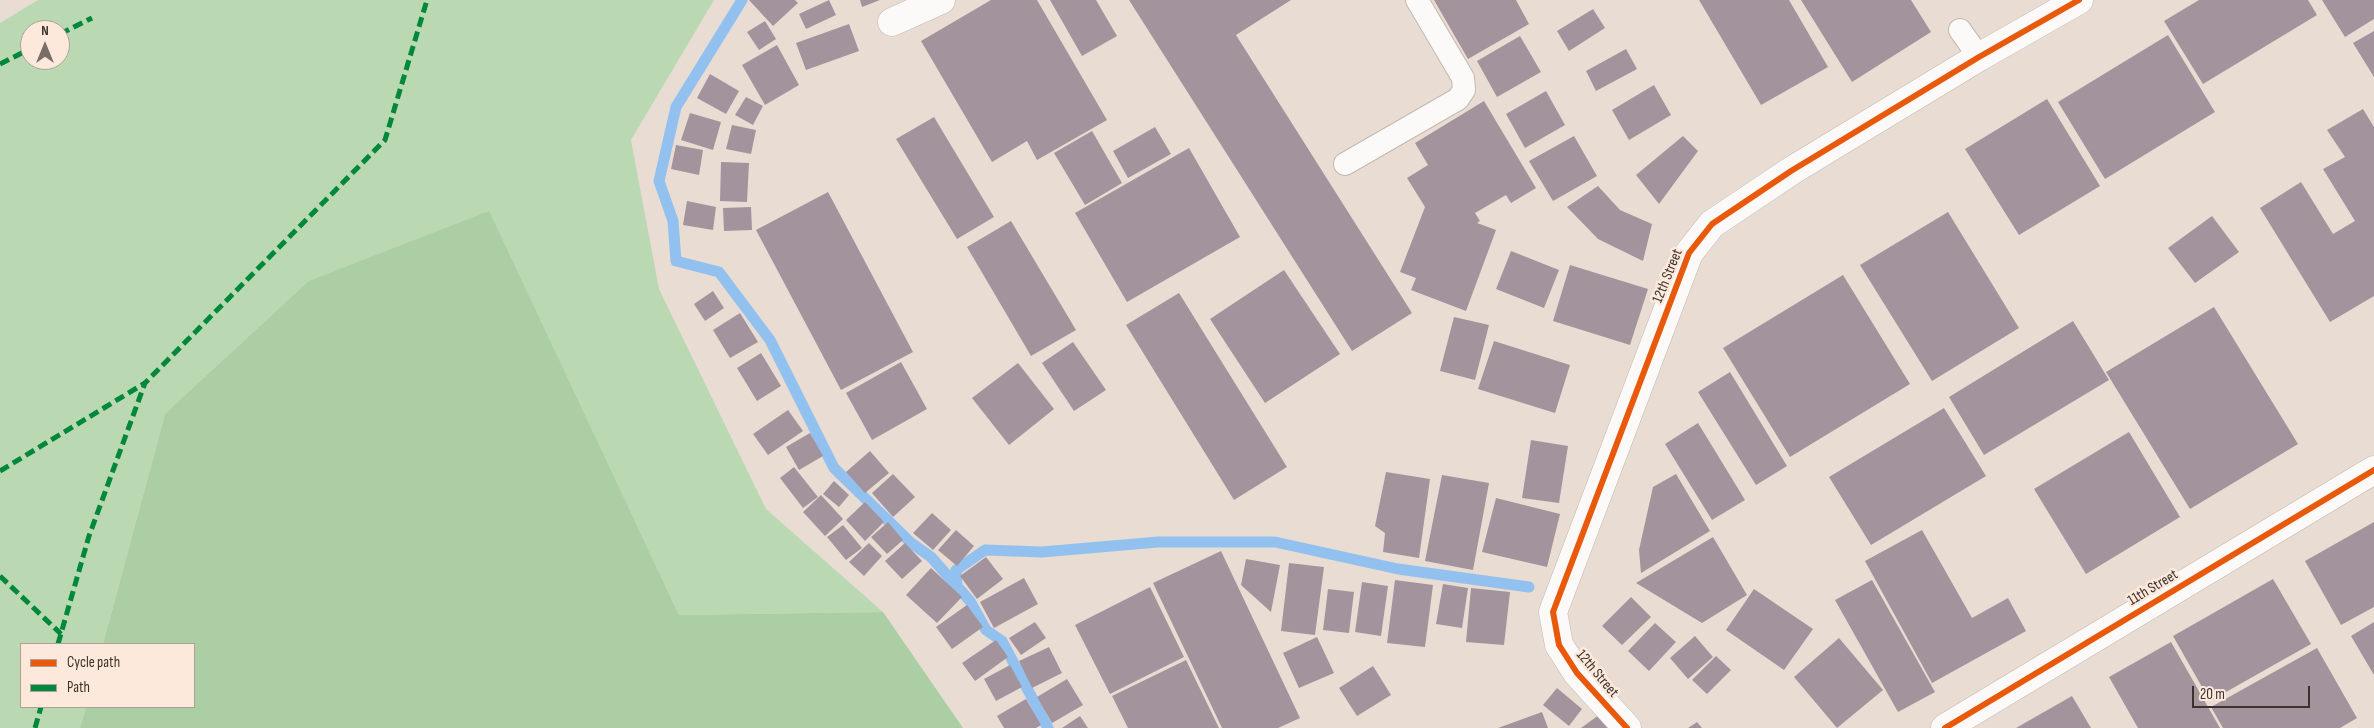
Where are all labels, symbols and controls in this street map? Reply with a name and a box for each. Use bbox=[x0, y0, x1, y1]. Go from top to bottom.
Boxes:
north arrow bbox=[20, 20, 70, 70]
text: N bbox=[41, 22, 49, 39]
street label: 12th Street bbox=[1649, 246, 1687, 306]
street label: 11th Street bbox=[2125, 566, 2181, 610]
legend bbox=[20, 643, 195, 708]
street label: 12th Street bbox=[1572, 647, 1622, 701]
text: Cycle path bbox=[67, 653, 120, 672]
scale bar bbox=[2194, 676, 2312, 708]
text: Path bbox=[67, 678, 90, 697]
text: 20 m bbox=[2200, 685, 2225, 704]

